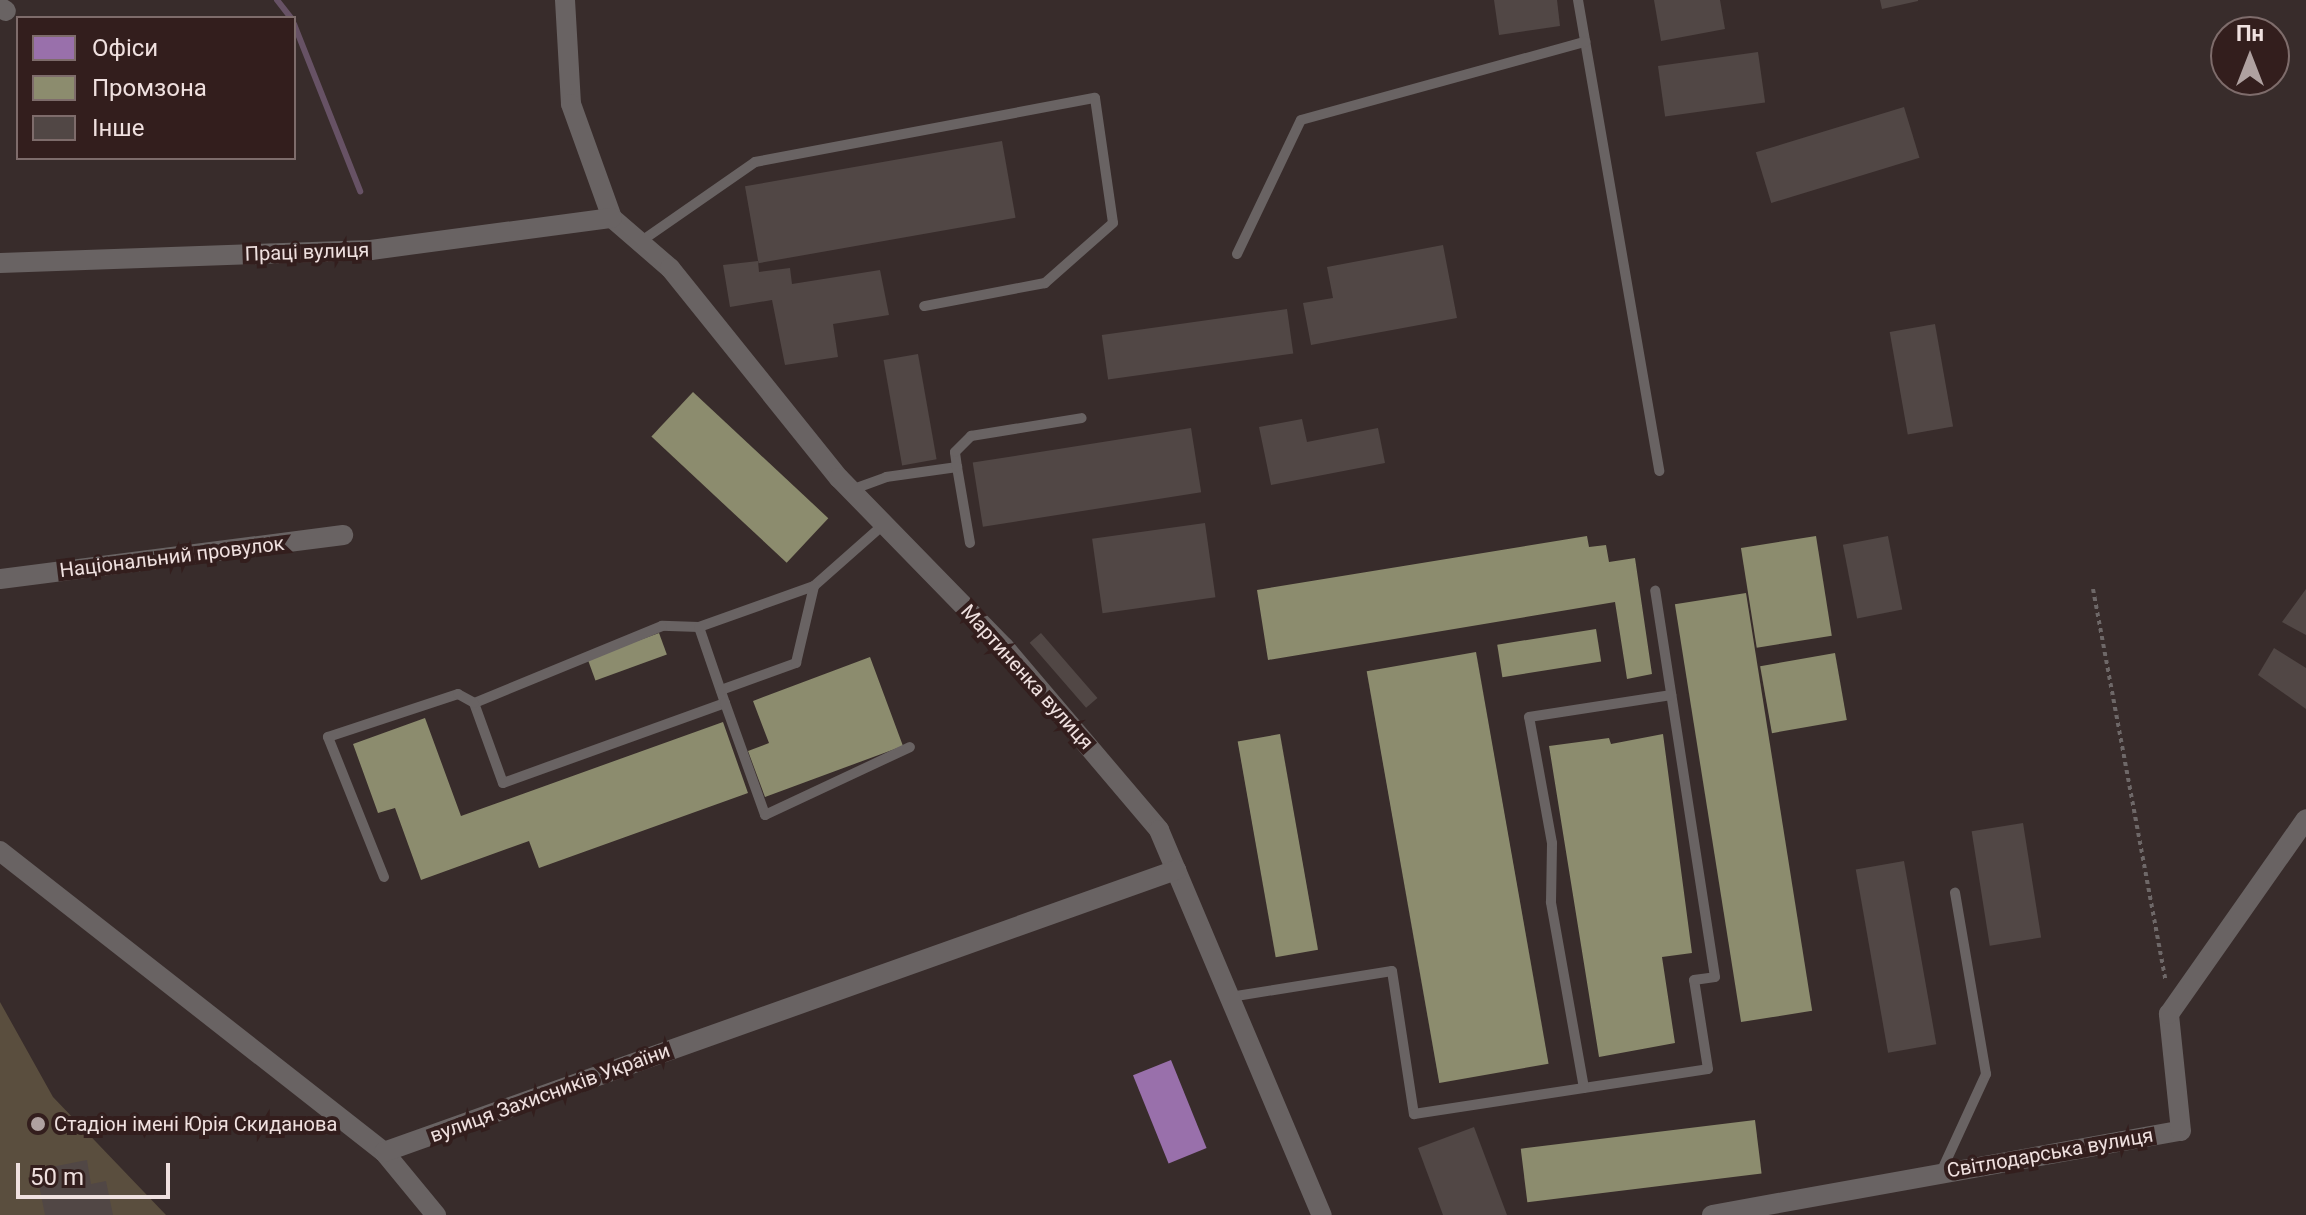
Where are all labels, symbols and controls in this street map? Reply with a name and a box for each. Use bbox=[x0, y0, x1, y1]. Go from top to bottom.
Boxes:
legend bbox=[16, 16, 296, 160]
north arrow bbox=[2210, 16, 2290, 96]
text: Пн bbox=[2236, 21, 2264, 46]
text: Офіси bbox=[92, 34, 158, 62]
text: Промзона bbox=[92, 74, 207, 102]
text: Інше bbox=[92, 114, 145, 142]
street label: Праці вулиця bbox=[244, 238, 370, 266]
street label: Національний провулок bbox=[58, 531, 286, 583]
street label: Мартиненка вулиця bbox=[956, 600, 1098, 754]
street label: вулиця Захисників України bbox=[427, 1038, 673, 1148]
place label: Стадiон імені Юрія Скиданова bbox=[54, 1112, 337, 1136]
marker: Стадiон імені Юрія Скиданова bbox=[29, 1115, 47, 1133]
street label: Світлодарська вулиця bbox=[1945, 1123, 2155, 1183]
scale bar bbox=[20, 1147, 174, 1197]
text: 50 m bbox=[30, 1163, 84, 1191]

